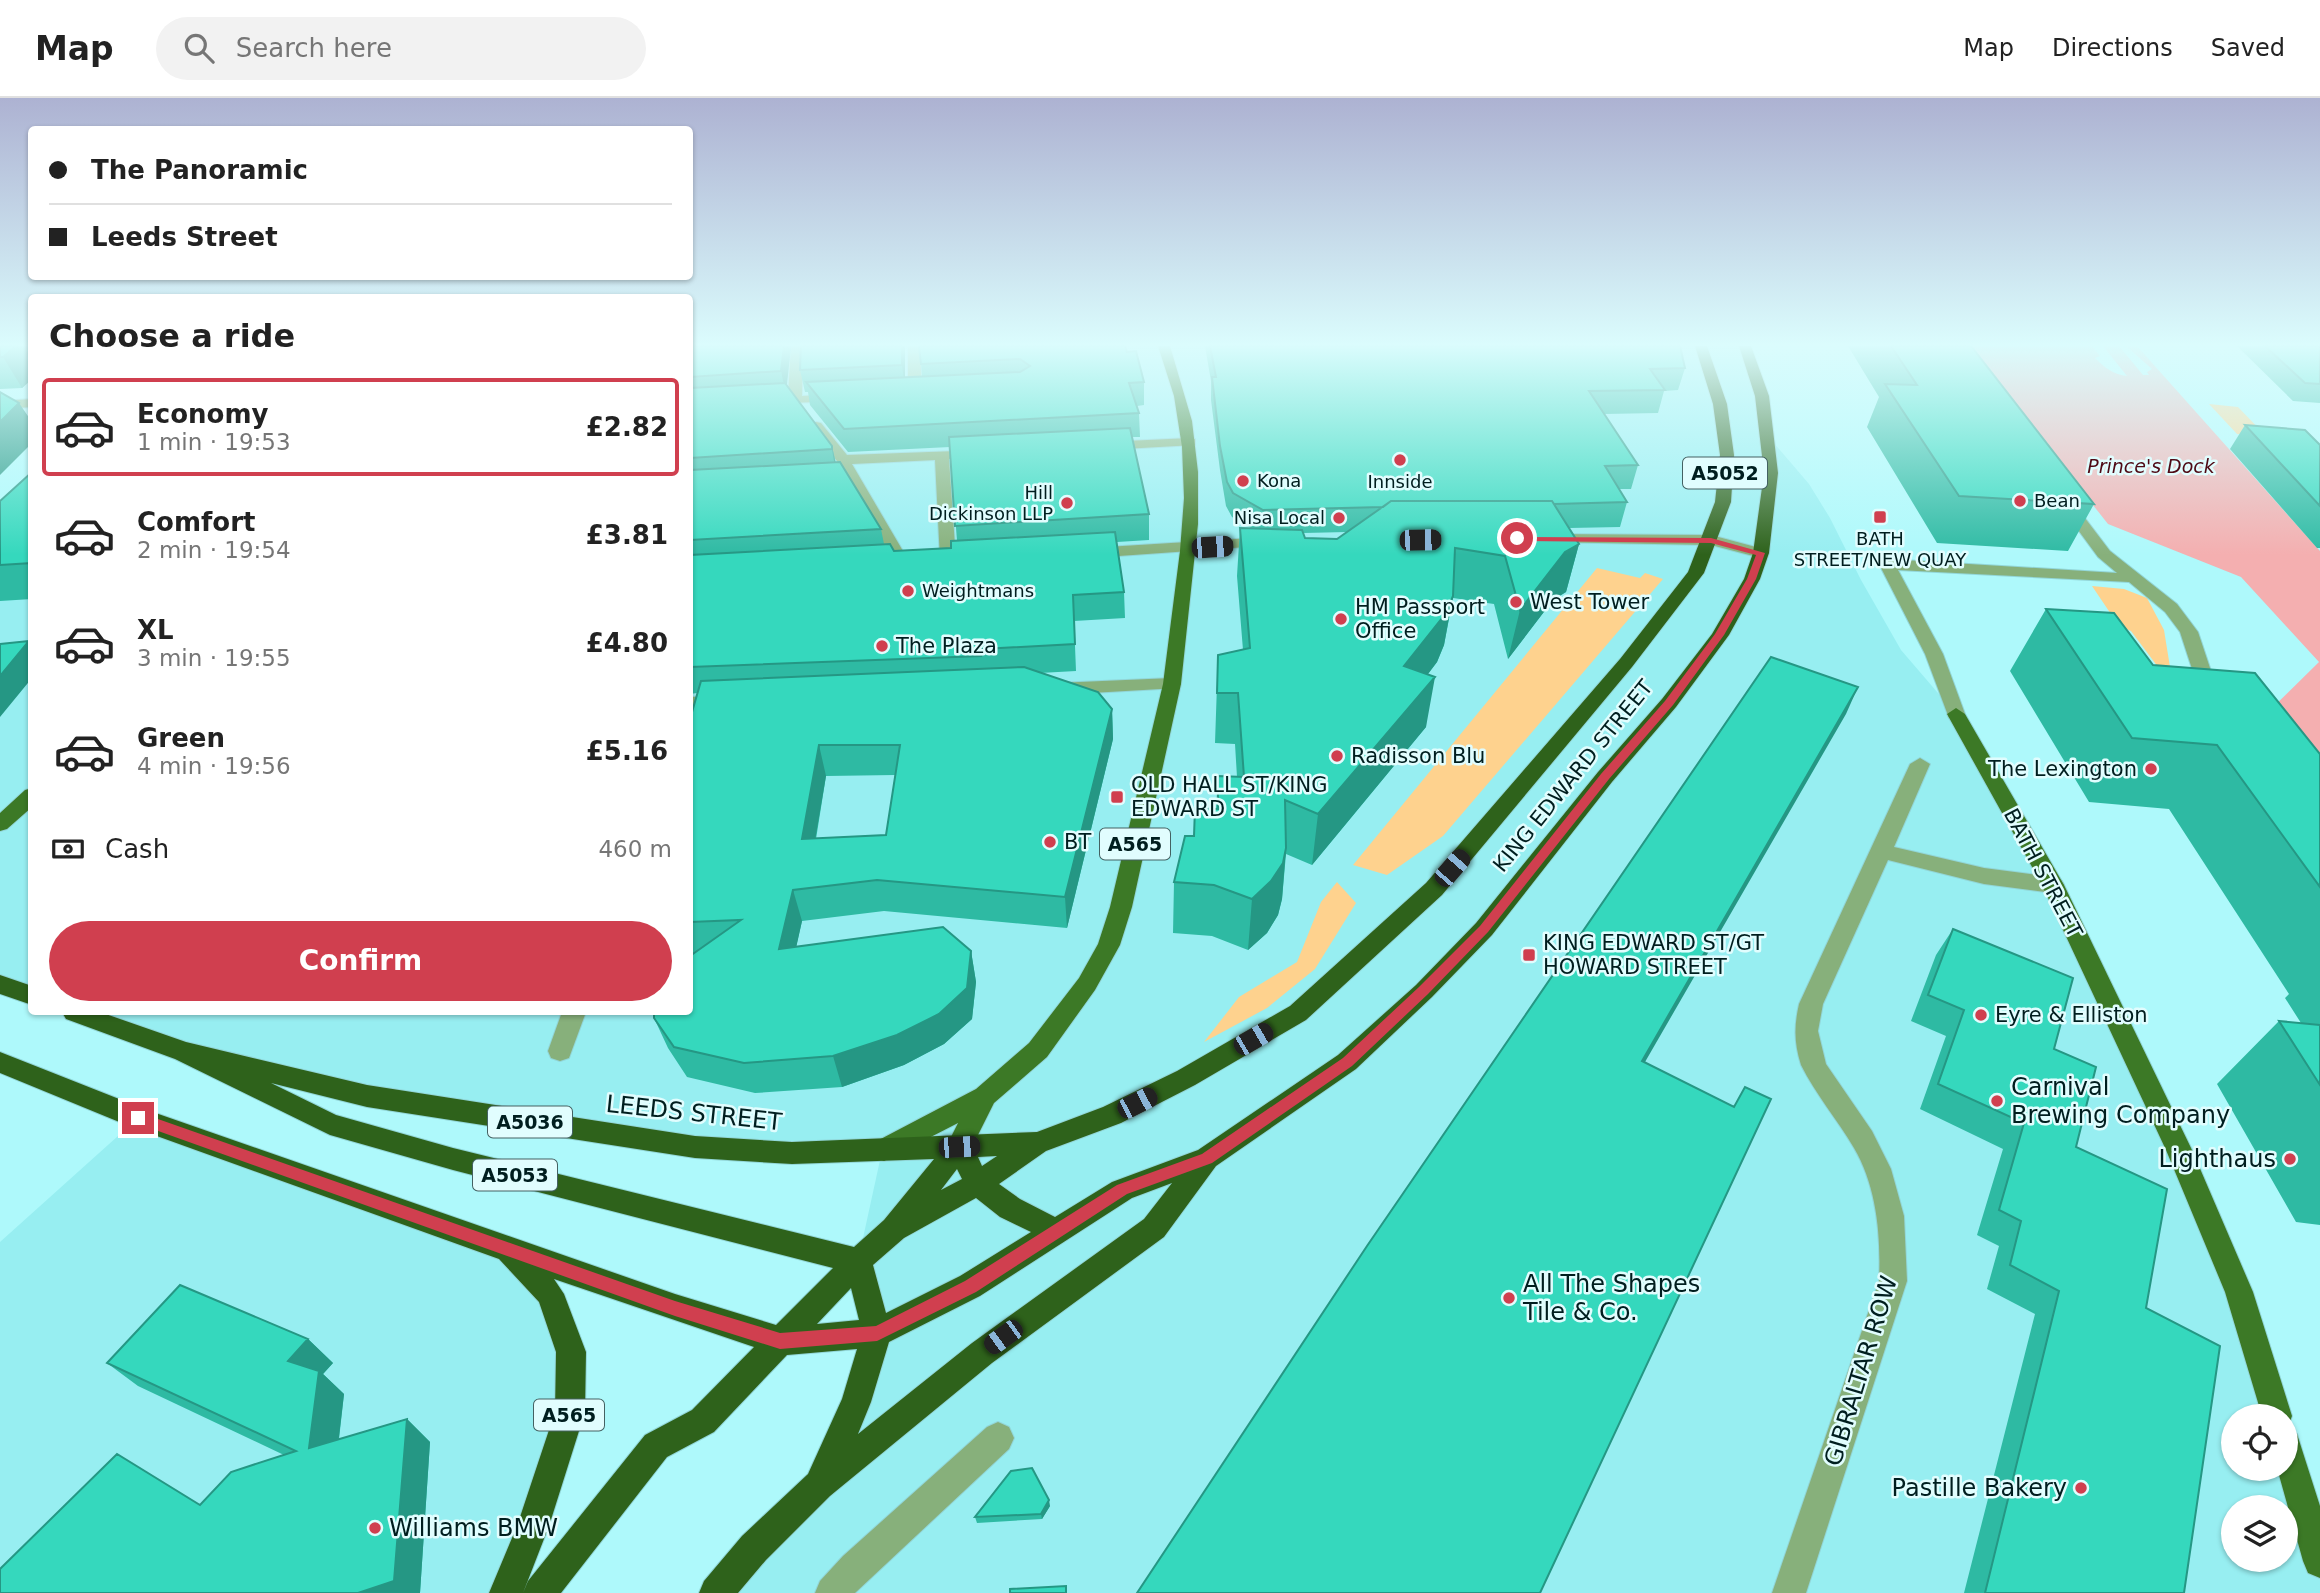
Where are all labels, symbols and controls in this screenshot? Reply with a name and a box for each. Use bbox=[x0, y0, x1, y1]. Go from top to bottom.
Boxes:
search box bbox=[156, 17, 646, 80]
text: Map bbox=[35, 29, 114, 68]
icon: search bbox=[180, 29, 218, 67]
text: Search here bbox=[236, 33, 392, 63]
text: Map bbox=[1963, 34, 2014, 62]
text: Directions bbox=[2052, 34, 2173, 62]
text: Saved bbox=[2211, 34, 2285, 62]
text: The Panoramic bbox=[91, 155, 308, 185]
text: Leeds Street bbox=[91, 222, 278, 252]
text: Choose a ride bbox=[49, 317, 295, 355]
icon: car bbox=[53, 396, 116, 459]
text: Economy bbox=[137, 399, 268, 429]
text: £2.82 bbox=[586, 412, 668, 442]
text: 1 min · 19:53 bbox=[137, 429, 291, 455]
marker: Innside bbox=[1392, 452, 1408, 468]
water label: Prince's Dock bbox=[2087, 455, 2216, 477]
road number: A5052 bbox=[1683, 458, 1767, 488]
place label: Kona bbox=[1257, 470, 1301, 491]
place label: Innside bbox=[1367, 471, 1433, 492]
marker: Kona bbox=[1235, 473, 1251, 489]
place label: Hill Dickinson LLP bbox=[929, 482, 1053, 524]
place label: Bean bbox=[2034, 490, 2080, 511]
marker: Bean bbox=[2012, 493, 2028, 509]
marker: Hill Dickinson LLP bbox=[1059, 495, 1075, 511]
icon: car bbox=[53, 504, 116, 567]
text: Comfort bbox=[137, 507, 255, 537]
place label: Nisa Local bbox=[1234, 507, 1325, 528]
marker: BATH STREET/NEW QUAY bbox=[1872, 509, 1888, 525]
marker: Nisa Local bbox=[1331, 510, 1347, 526]
text: £3.81 bbox=[586, 520, 668, 550]
route start bbox=[1501, 522, 1533, 554]
place label: BATH STREET/NEW QUAY bbox=[1794, 528, 1967, 570]
car bbox=[1399, 529, 1442, 551]
car bbox=[1191, 535, 1234, 559]
text: 2 min · 19:54 bbox=[137, 537, 291, 563]
place label: Weightmans bbox=[922, 580, 1034, 601]
marker: Weightmans bbox=[900, 583, 916, 599]
place label: West Tower bbox=[1530, 590, 1650, 614]
marker: West Tower bbox=[1508, 594, 1524, 610]
place label: HM Passport Office bbox=[1355, 595, 1485, 643]
marker: HM Passport Office bbox=[1333, 611, 1349, 627]
icon: car bbox=[53, 612, 116, 675]
text: XL bbox=[137, 615, 174, 645]
text: £4.80 bbox=[586, 628, 668, 658]
place label: The Plaza bbox=[895, 634, 997, 658]
marker: The Plaza bbox=[874, 638, 890, 654]
text: 3 min · 19:55 bbox=[137, 645, 291, 671]
street label: KING EDWARD STREET bbox=[1488, 675, 1658, 877]
icon: car bbox=[53, 720, 116, 783]
text: Green bbox=[137, 723, 225, 753]
text: £5.16 bbox=[586, 736, 668, 766]
place label: Radisson Blu bbox=[1351, 744, 1485, 768]
marker: Radisson Blu bbox=[1329, 748, 1345, 764]
text: 4 min · 19:56 bbox=[137, 753, 291, 779]
place label: The Lexington bbox=[1987, 757, 2137, 781]
marker: The Lexington bbox=[2143, 761, 2159, 777]
place label: OLD HALL ST/KING EDWARD ST bbox=[1131, 773, 1328, 821]
marker: OLD HALL ST/KING EDWARD ST bbox=[1109, 789, 1125, 805]
street label: BATH STREET bbox=[1999, 804, 2087, 942]
road number: A565 bbox=[1100, 828, 1170, 860]
icon: cash bbox=[49, 830, 87, 868]
place label: BT bbox=[1064, 830, 1091, 854]
text: Cash bbox=[105, 834, 169, 864]
marker: BT bbox=[1042, 834, 1058, 850]
text: 460 m bbox=[598, 836, 672, 862]
car bbox=[1431, 845, 1474, 891]
button: Confirm bbox=[49, 921, 672, 1001]
place label: KING EDWARD ST/GT HOWARD STREET bbox=[1543, 931, 1764, 979]
marker: KING EDWARD ST/GT HOWARD STREET bbox=[1521, 947, 1537, 963]
place label: Eyre & Elliston bbox=[1995, 1003, 2148, 1027]
marker: Eyre & Elliston bbox=[1973, 1007, 1989, 1023]
car bbox=[1230, 1019, 1277, 1059]
place label: Carnival Brewing Company bbox=[2011, 1073, 2230, 1129]
car bbox=[1114, 1084, 1161, 1122]
street label: LEEDS STREET bbox=[605, 1090, 784, 1136]
marker: Carnival Brewing Company bbox=[1989, 1093, 2005, 1109]
route end bbox=[122, 1102, 154, 1134]
road number: A5036 bbox=[488, 1106, 572, 1138]
car bbox=[938, 1135, 981, 1159]
place label: Lighthaus bbox=[2158, 1145, 2276, 1173]
marker: Lighthaus bbox=[2282, 1151, 2298, 1167]
road number: A5053 bbox=[473, 1160, 557, 1190]
place label: All The Shapes Tile & Co. bbox=[1522, 1270, 1700, 1326]
street label: GIBRALTAR ROW bbox=[1819, 1273, 1903, 1469]
marker: All The Shapes Tile & Co. bbox=[1501, 1290, 1517, 1306]
car bbox=[980, 1316, 1027, 1358]
road number: A565 bbox=[534, 1400, 604, 1430]
map controls bbox=[2221, 1404, 2298, 1572]
button: locate bbox=[2221, 1404, 2298, 1481]
place label: Pastille Bakery bbox=[1892, 1474, 2067, 1502]
marker: Pastille Bakery bbox=[2073, 1480, 2089, 1496]
button: layers bbox=[2221, 1495, 2298, 1572]
place label: Williams BMW bbox=[389, 1514, 558, 1542]
marker: Williams BMW bbox=[367, 1520, 383, 1536]

